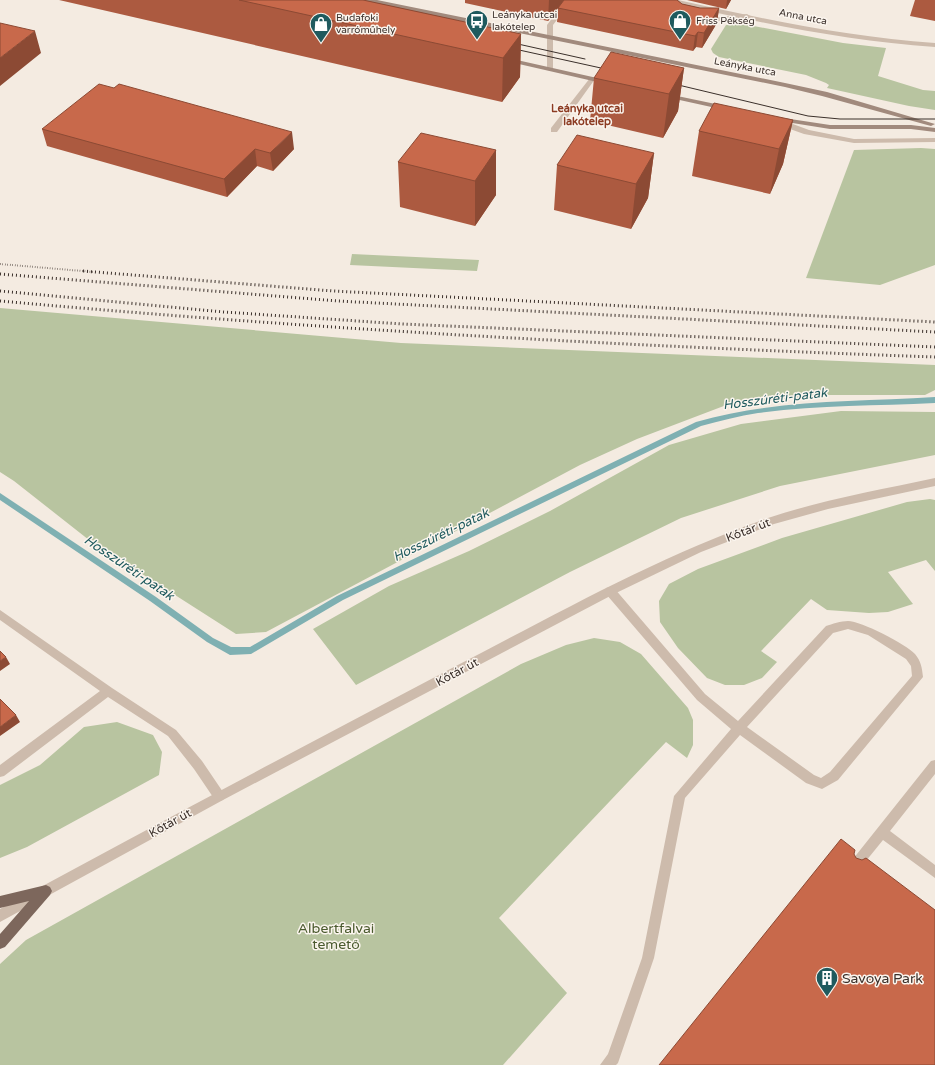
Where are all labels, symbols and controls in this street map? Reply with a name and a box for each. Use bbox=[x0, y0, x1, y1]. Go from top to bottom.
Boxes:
street label: Anna utca bbox=[778, 6, 828, 28]
bus stop icon: Leányka utcai lakótelep bbox=[464, 8, 490, 41]
shop icon: Friss Pékség bbox=[667, 8, 693, 41]
place label: Leányka utcai lakótelep bbox=[492, 9, 557, 33]
shop icon: Budafoki varróműhely bbox=[308, 11, 334, 44]
place label: Budafoki varróműhely bbox=[336, 12, 396, 36]
place label: Friss Pékség bbox=[696, 15, 755, 27]
street label: Leányka utca bbox=[713, 55, 777, 79]
district label: Leányka utcai lakótelep bbox=[551, 102, 623, 129]
water label: Hosszúréti-patak bbox=[722, 385, 829, 413]
water label: Hosszúréti-patak bbox=[390, 504, 492, 565]
street label: Kőtár út bbox=[724, 515, 772, 545]
water label: Hosszúréti-patak bbox=[81, 532, 178, 604]
street label: Kőtár út bbox=[433, 655, 481, 689]
street label: Kőtár út bbox=[146, 805, 194, 840]
park label: Albertfalvai temető bbox=[298, 920, 374, 953]
building icon: Savoya Park bbox=[814, 965, 840, 998]
place label: Savoya Park bbox=[842, 970, 923, 987]

